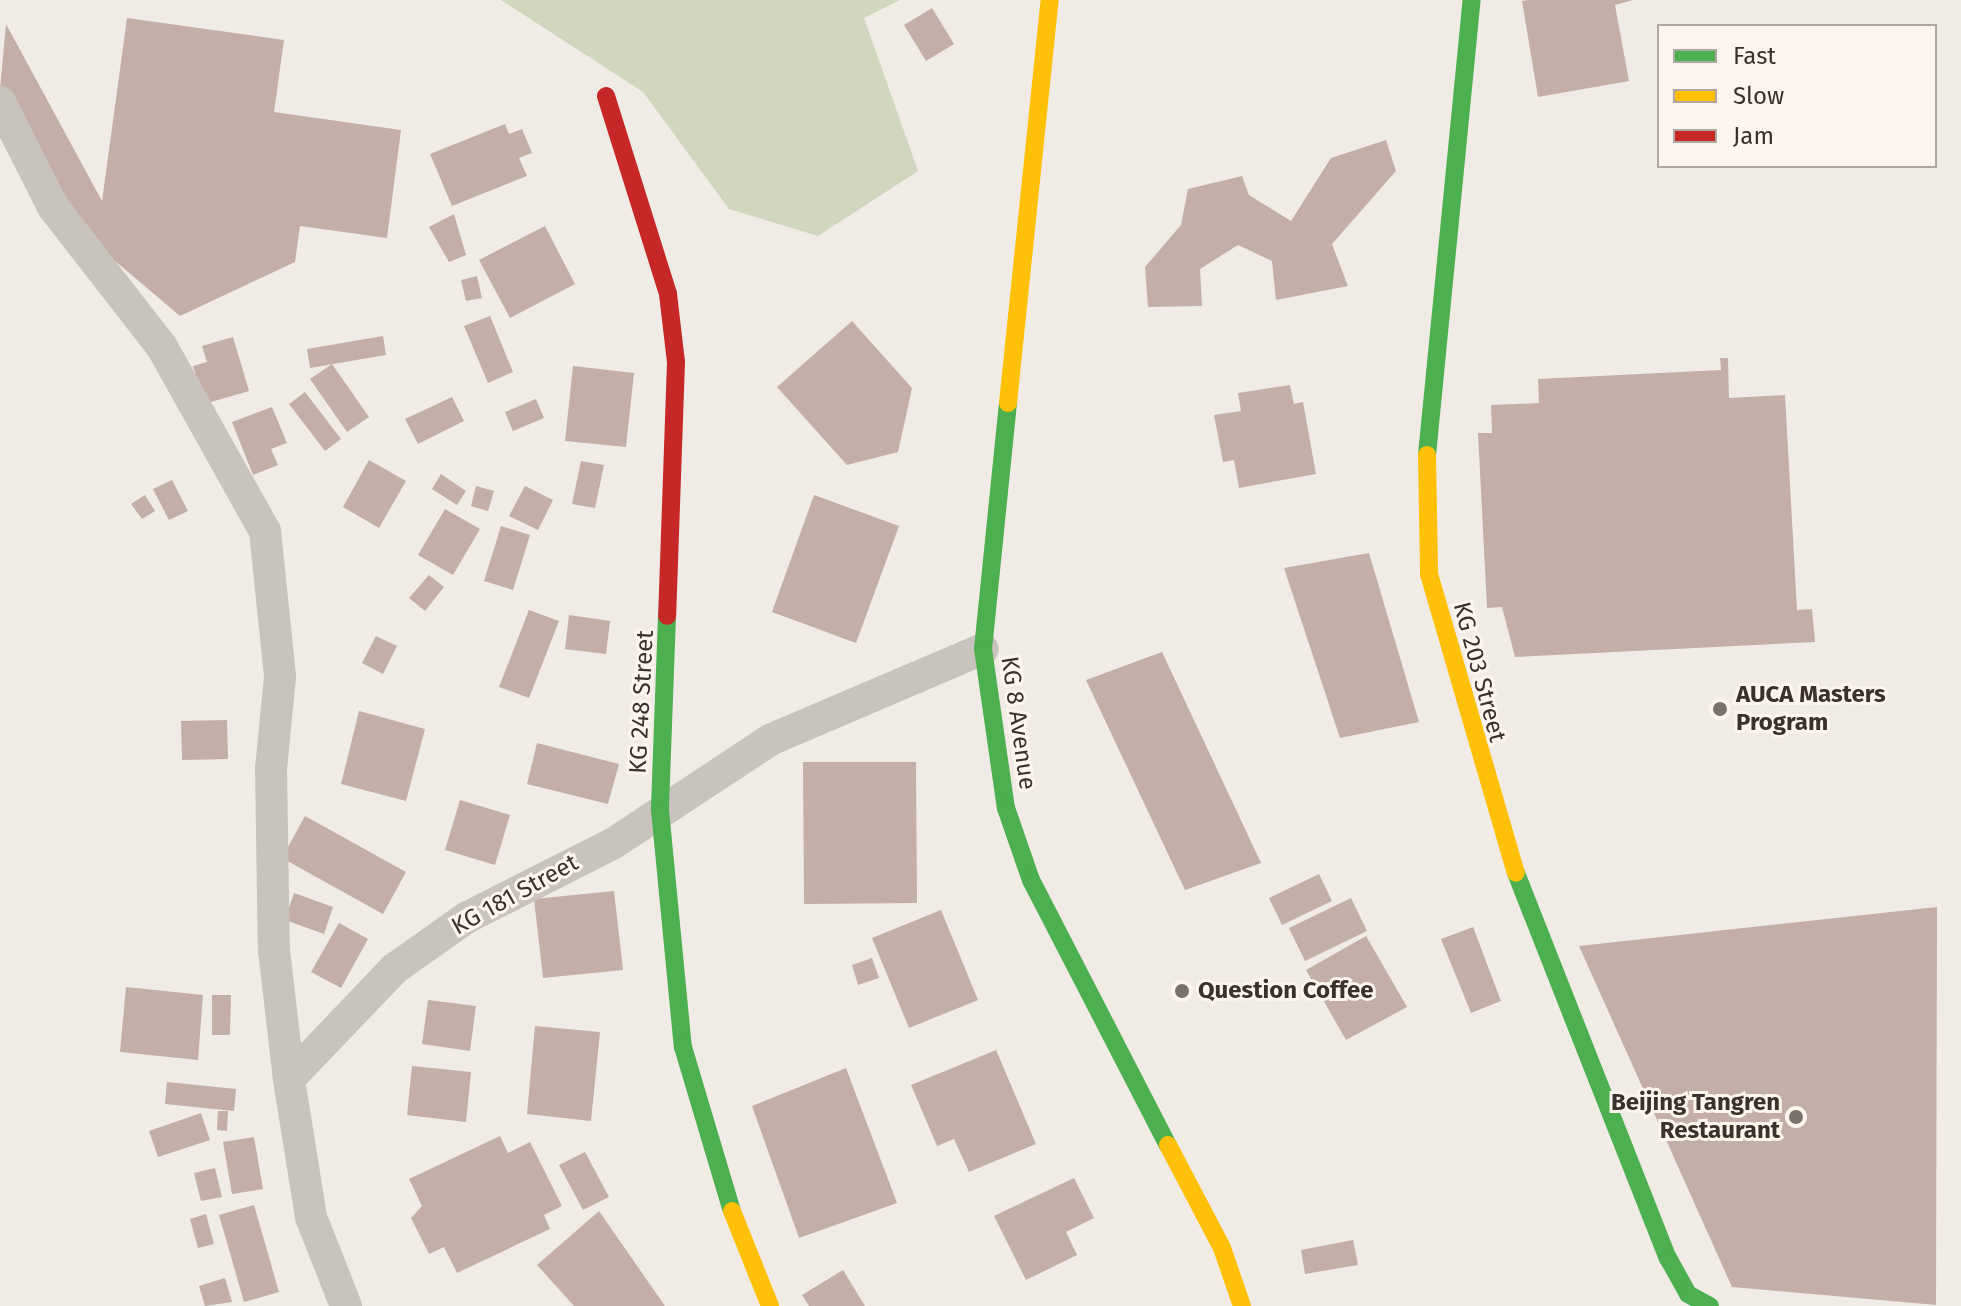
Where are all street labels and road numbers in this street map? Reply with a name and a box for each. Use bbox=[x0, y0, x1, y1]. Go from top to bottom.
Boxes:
street label: KG 203 Street bbox=[1446, 599, 1512, 745]
street label: KG 248 Street bbox=[624, 629, 660, 775]
street label: KG 8 Avenue bbox=[994, 654, 1042, 792]
street label: KG 181 Street bbox=[447, 848, 583, 942]

